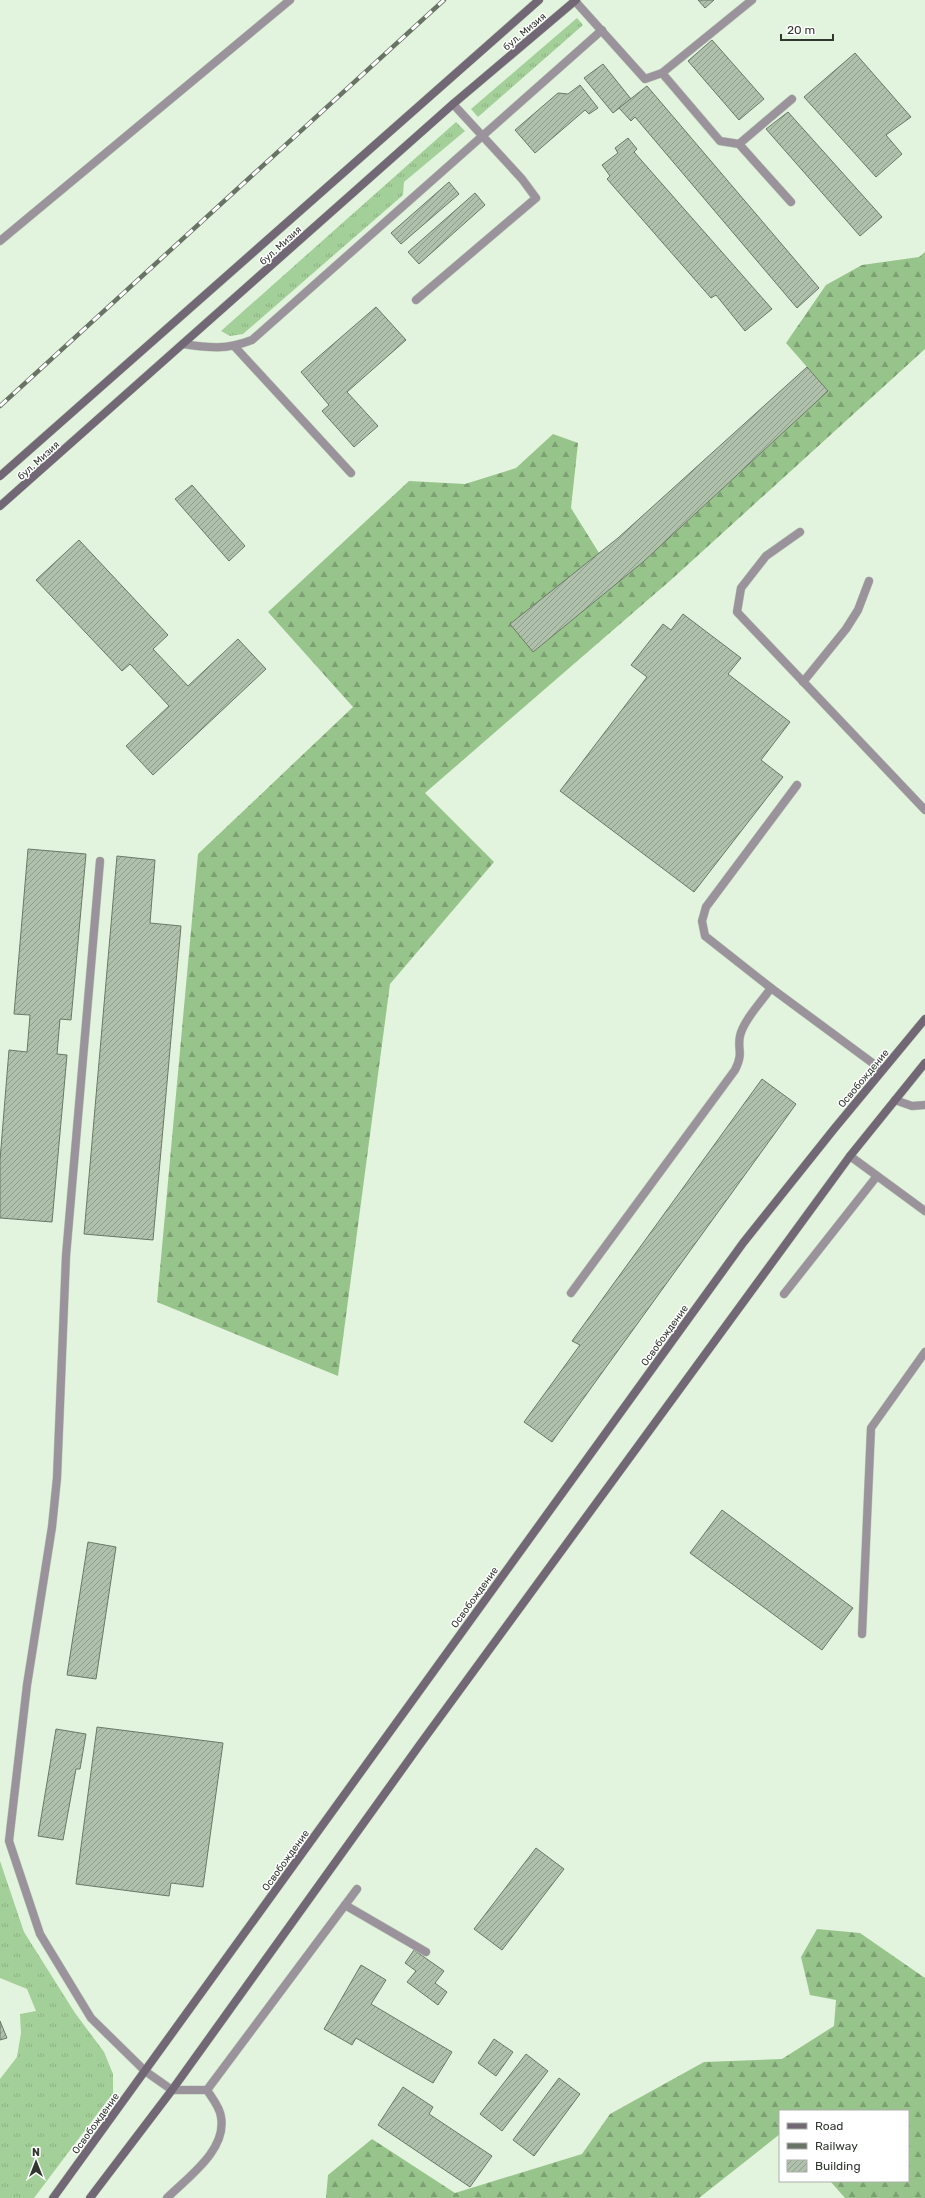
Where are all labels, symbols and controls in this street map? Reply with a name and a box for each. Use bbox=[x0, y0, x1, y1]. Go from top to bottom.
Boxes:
street label: бул. Мизия bbox=[501, 10, 549, 53]
scale bar bbox=[781, 16, 833, 42]
text: 20 m bbox=[787, 23, 815, 37]
street label: бул. Мизия bbox=[257, 224, 304, 268]
street label: бул. Мизия bbox=[15, 439, 62, 483]
street label: Освобождение bbox=[836, 1047, 892, 1110]
street label: Освобождение bbox=[639, 1302, 691, 1368]
street label: Освобождение bbox=[449, 1564, 501, 1630]
street label: Освобождение bbox=[260, 1827, 312, 1893]
street label: Освобождение bbox=[70, 2090, 122, 2156]
legend bbox=[779, 2110, 909, 2182]
text: Road bbox=[815, 2119, 843, 2133]
text: Railway bbox=[815, 2139, 858, 2153]
north arrow bbox=[16, 2142, 56, 2182]
text: N bbox=[32, 2146, 40, 2159]
text: Building bbox=[815, 2159, 861, 2173]

